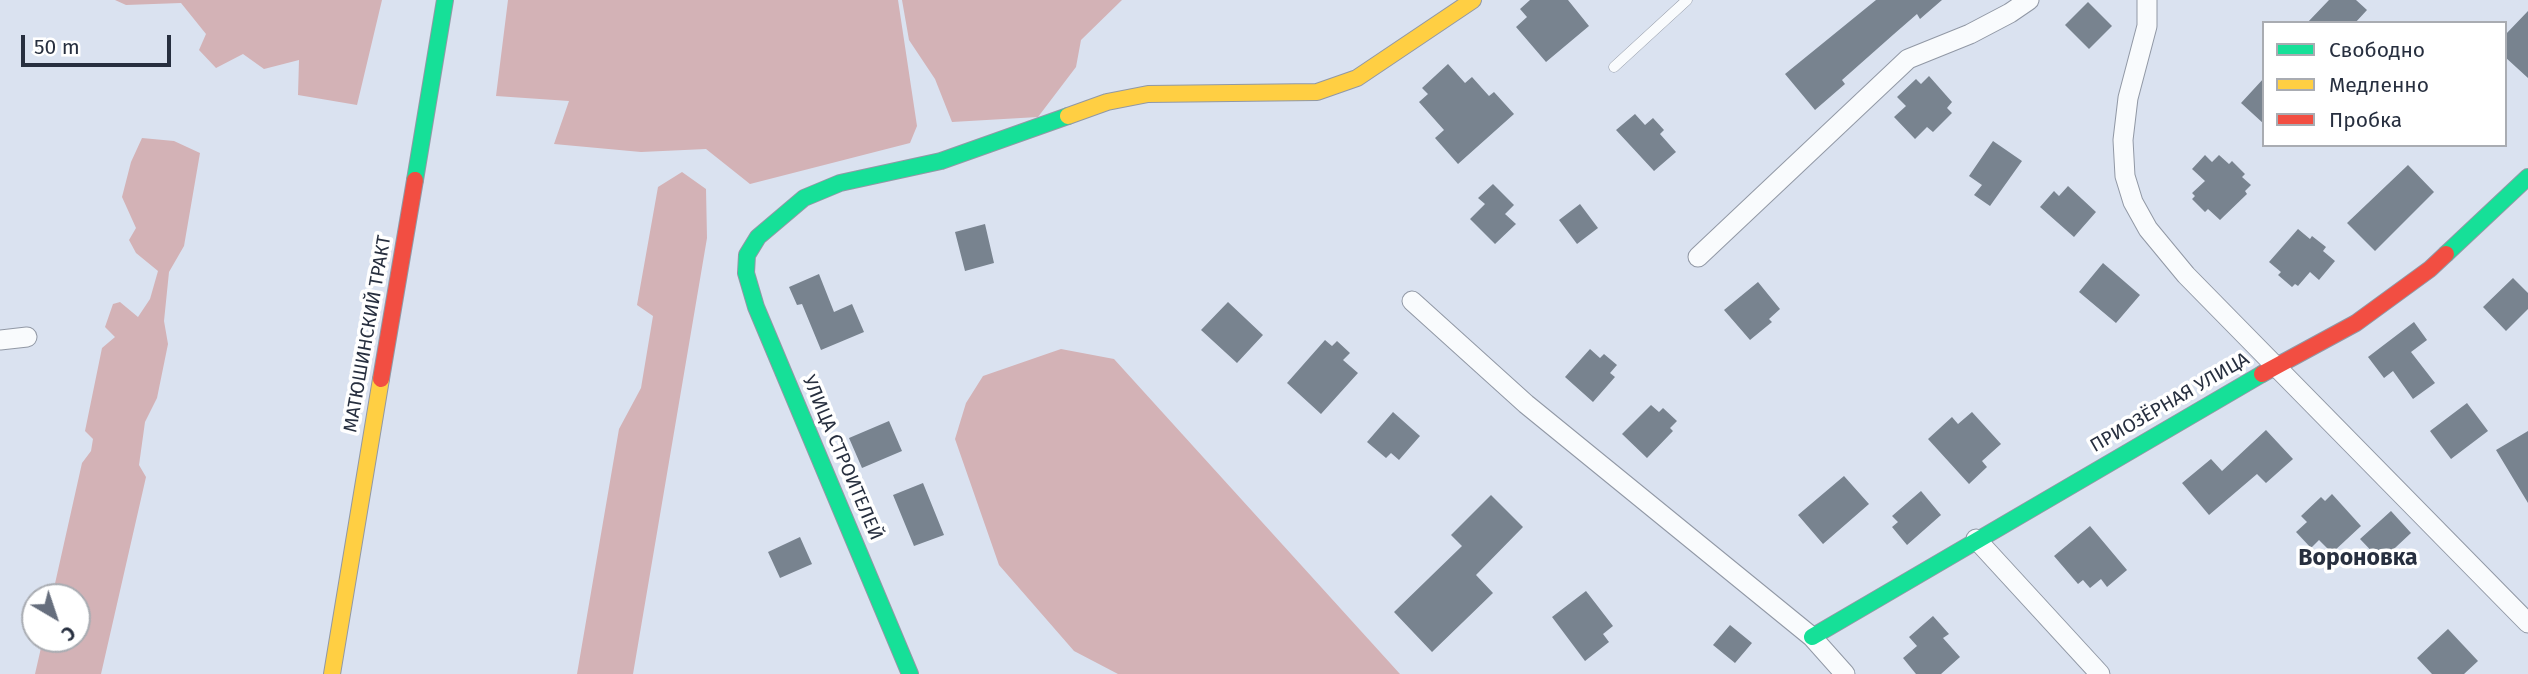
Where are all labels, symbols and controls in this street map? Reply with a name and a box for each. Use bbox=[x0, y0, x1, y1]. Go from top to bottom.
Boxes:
scale bar bbox=[24, 21, 175, 65]
legend bbox=[2262, 21, 2507, 147]
text: 50 m bbox=[34, 34, 80, 60]
text: Свободно bbox=[2329, 37, 2425, 63]
text: Медленно bbox=[2329, 72, 2429, 98]
text: Пробка bbox=[2329, 107, 2402, 133]
street label: МАТЮШИНСКИЙ ТРАКТ bbox=[339, 234, 397, 434]
street label: ПРИОЗЁРНАЯ УЛИЦА bbox=[2086, 348, 2254, 458]
street label: УЛИЦА СТРОИТЕЛЕЙ bbox=[797, 372, 887, 544]
district label: Вороновка bbox=[2298, 545, 2418, 573]
north arrow bbox=[21, 583, 91, 653]
text: С bbox=[57, 621, 80, 646]

